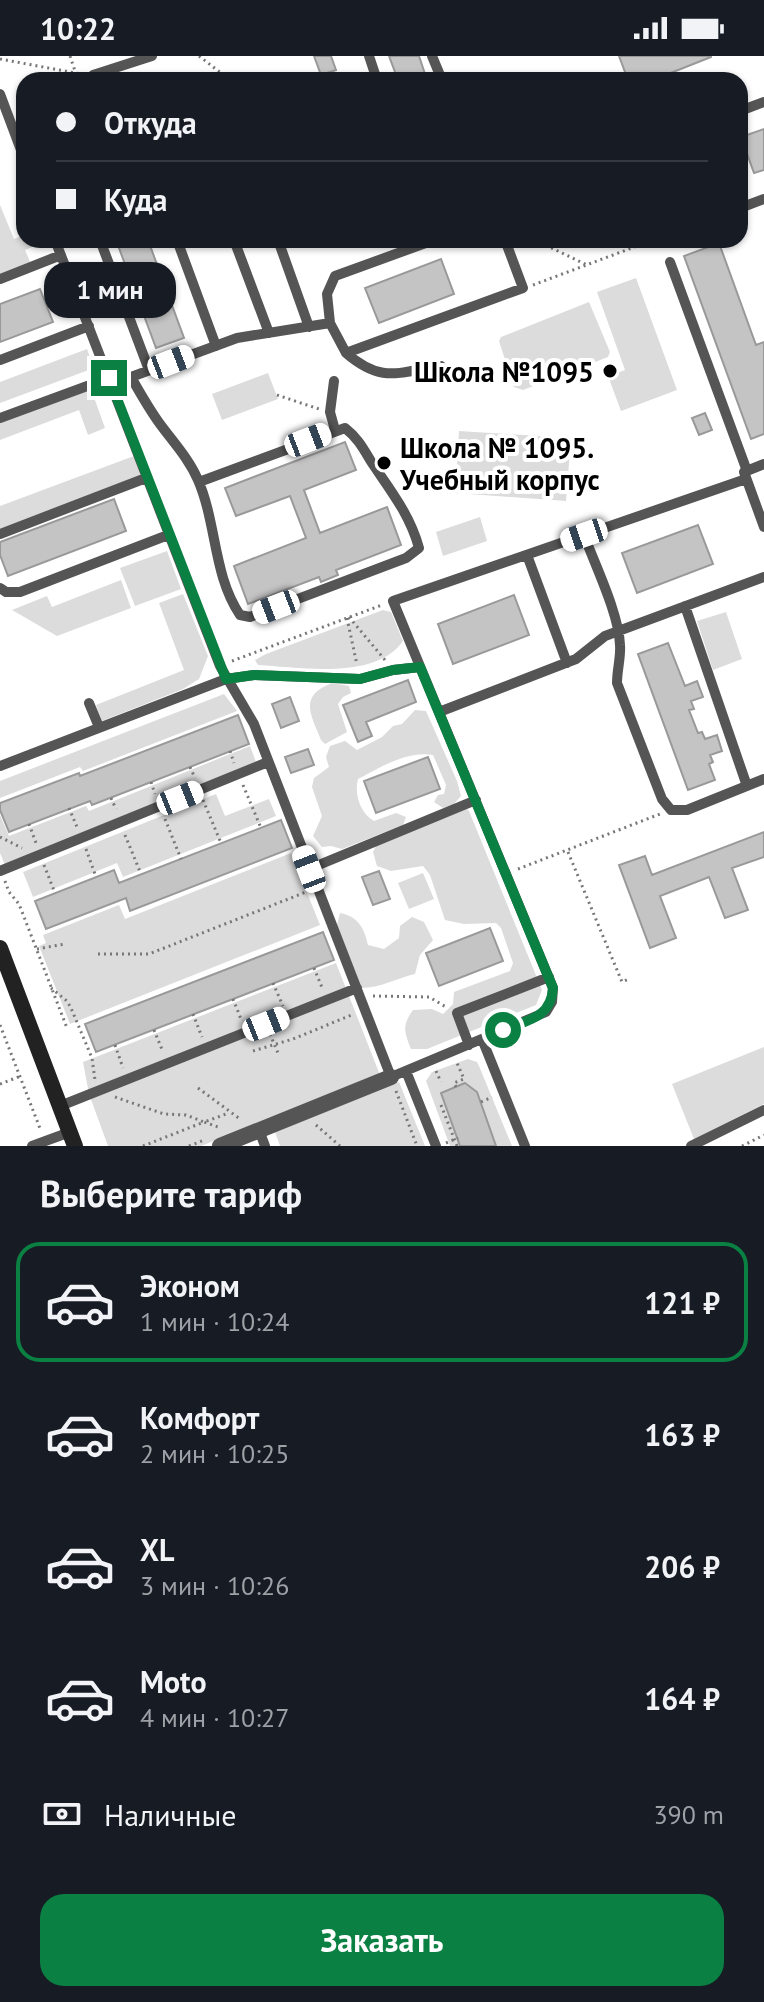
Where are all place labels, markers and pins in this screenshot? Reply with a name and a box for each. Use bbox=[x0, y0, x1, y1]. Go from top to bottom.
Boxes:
place label: Школа №1095 bbox=[414, 353, 594, 390]
marker: Школа №1095 bbox=[601, 362, 619, 380]
place label: Школа № 1095. Учебный корпус bbox=[399, 429, 600, 498]
marker: Школа № 1095. Учебный корпус bbox=[375, 454, 393, 472]

